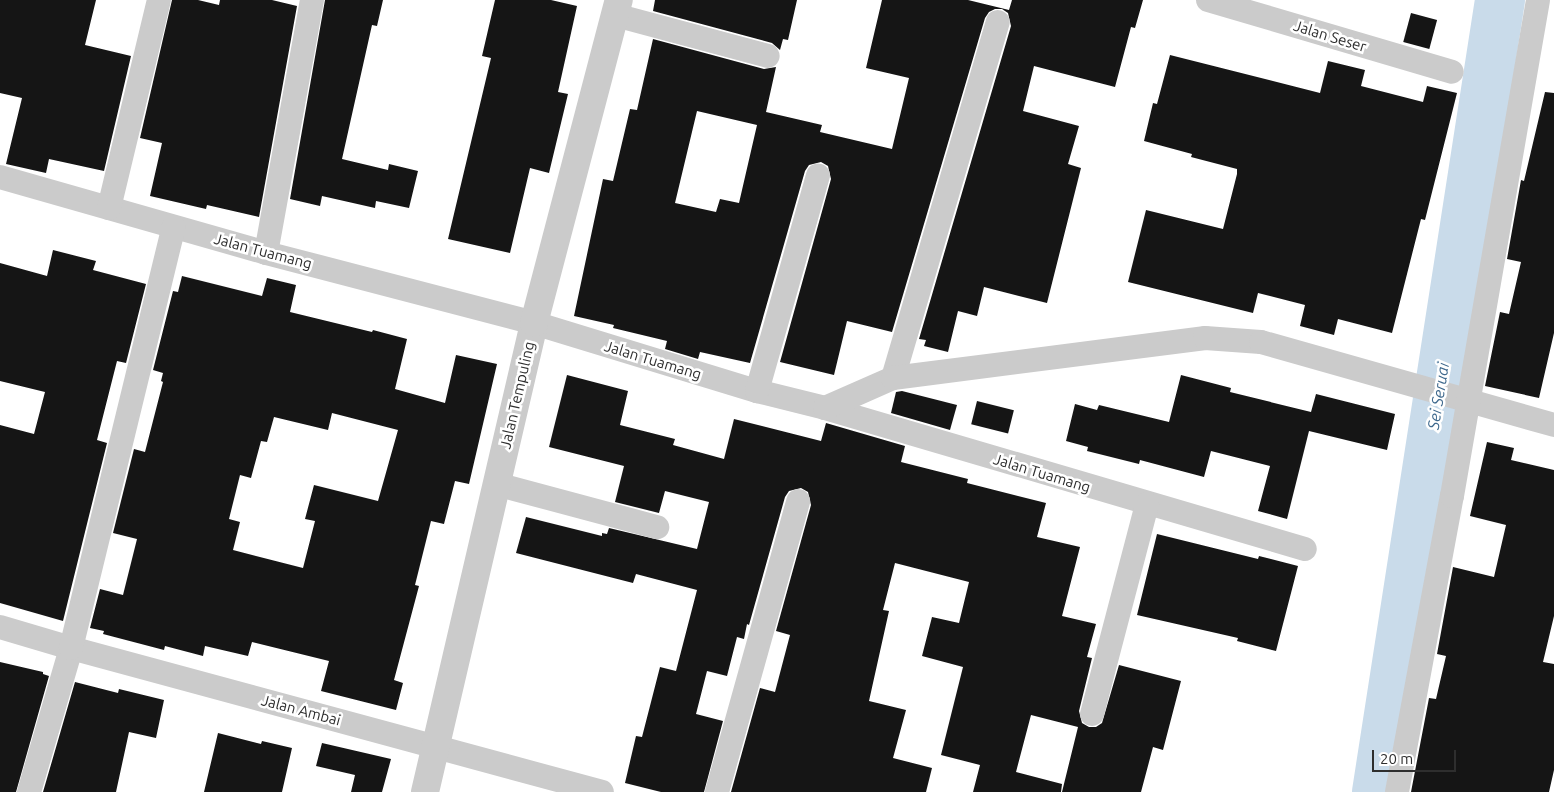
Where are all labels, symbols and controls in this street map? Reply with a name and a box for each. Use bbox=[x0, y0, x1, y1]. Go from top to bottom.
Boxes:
street label: Jalan Seser bbox=[1291, 16, 1369, 56]
street label: Jalan Tuamang bbox=[212, 229, 314, 273]
street label: Jalan Tuamang bbox=[602, 337, 704, 383]
street label: Jalan Tempuling bbox=[496, 340, 538, 450]
water label: Sei Seruai bbox=[1423, 361, 1453, 431]
street label: Jalan Tuamang bbox=[991, 450, 1093, 496]
street label: Jalan Ambai bbox=[259, 691, 343, 729]
scale bar bbox=[1374, 740, 1458, 772]
text: 20 m bbox=[1380, 750, 1413, 767]

